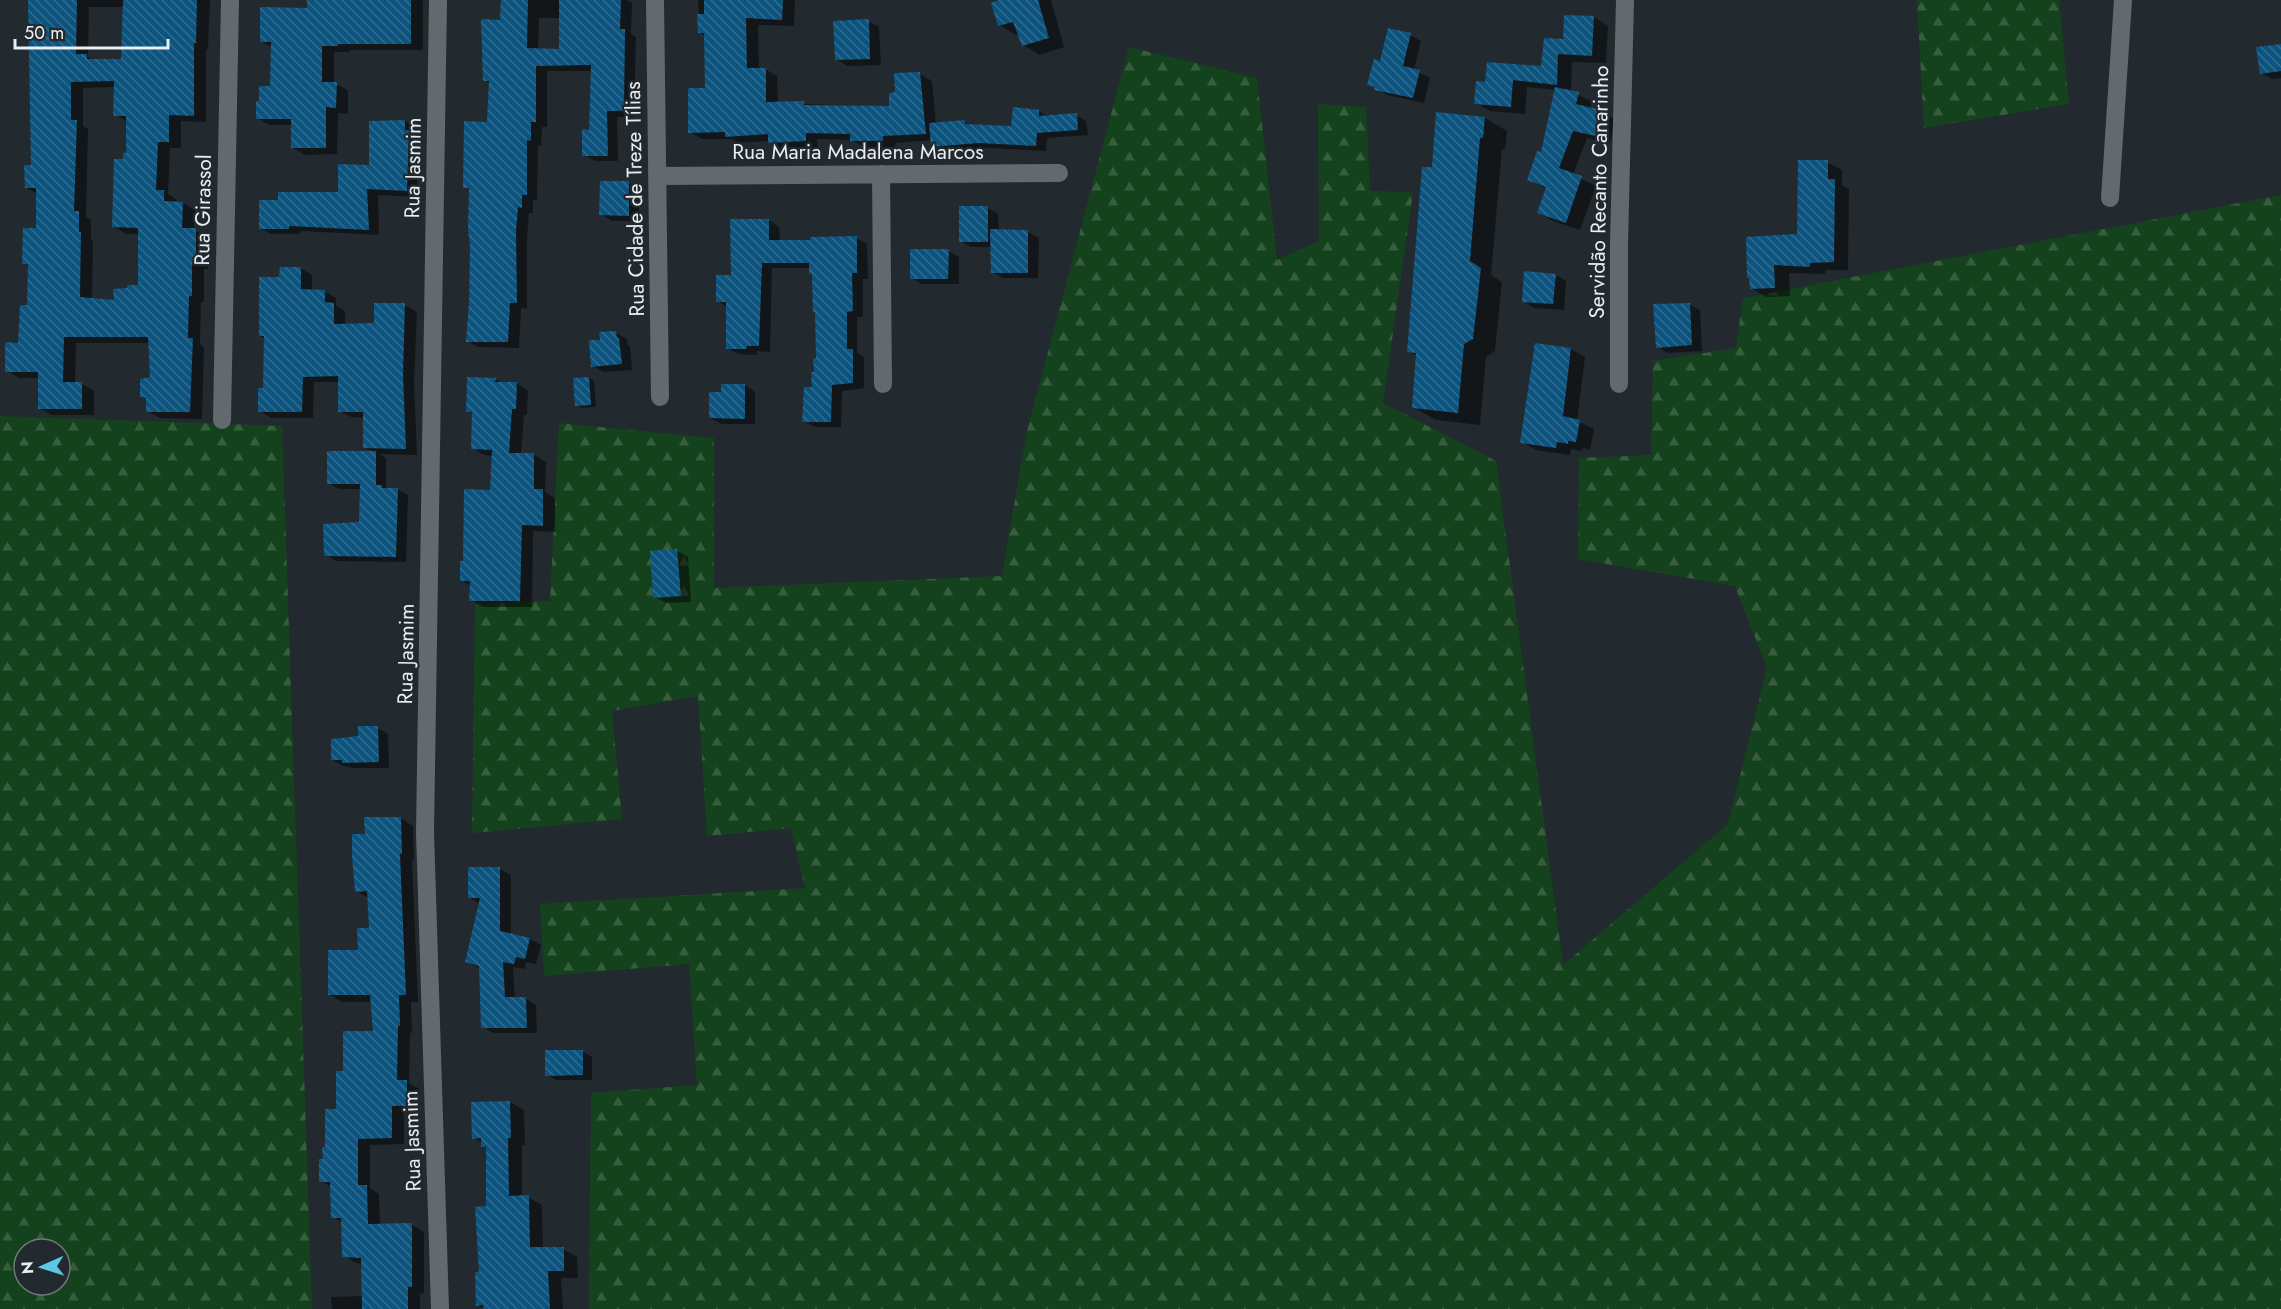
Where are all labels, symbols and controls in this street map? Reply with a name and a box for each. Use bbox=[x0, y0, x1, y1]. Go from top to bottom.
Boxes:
scale bar bbox=[15, 12, 168, 50]
text: 50 m bbox=[24, 20, 64, 46]
street label: Servidão Recanto Canarinho bbox=[1582, 65, 1616, 319]
street label: Rua Cidade de Treze Tílias bbox=[618, 81, 652, 317]
street label: Rua Jasmim bbox=[397, 117, 429, 219]
street label: Rua Maria Madalena Marcos bbox=[732, 137, 984, 167]
street label: Rua Girassol bbox=[187, 154, 219, 266]
street label: Rua Jasmim bbox=[390, 603, 422, 705]
street label: Rua Jasmim bbox=[395, 1090, 429, 1192]
north arrow bbox=[12, 1237, 72, 1297]
text: N bbox=[16, 1261, 39, 1275]

